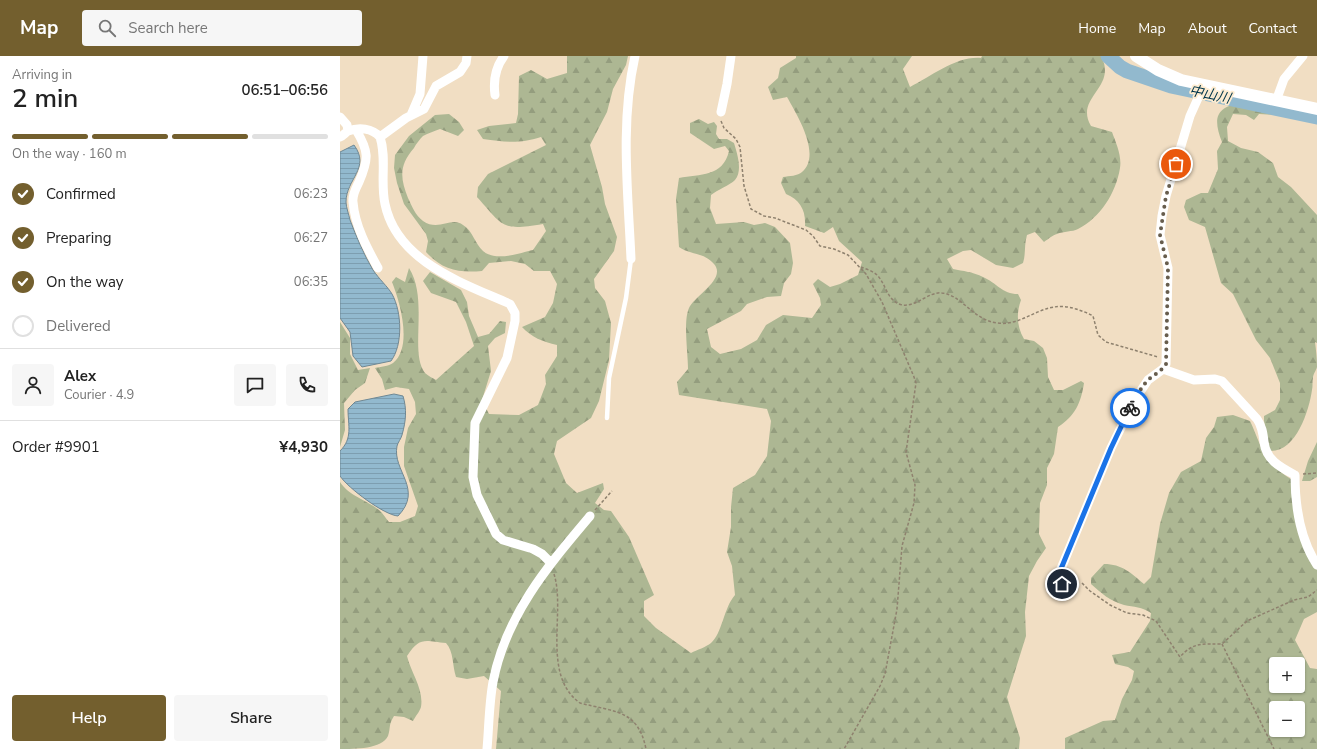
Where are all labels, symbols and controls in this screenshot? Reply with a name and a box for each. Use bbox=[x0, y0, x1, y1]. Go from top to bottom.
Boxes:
search box bbox=[82, 10, 362, 46]
text: Map bbox=[20, 15, 58, 41]
icon: search bbox=[96, 17, 118, 39]
text: Search here bbox=[128, 18, 208, 38]
text: Home bbox=[1078, 19, 1116, 38]
text: Map bbox=[1138, 19, 1166, 38]
text: About bbox=[1188, 19, 1227, 38]
text: Contact bbox=[1249, 19, 1297, 38]
text: Arriving in bbox=[12, 66, 72, 84]
text: 06:51–06:56 bbox=[241, 80, 328, 100]
text: 2 min bbox=[12, 81, 78, 116]
water label: 中山川 bbox=[1187, 81, 1234, 109]
text: On the way · 160 m bbox=[12, 145, 127, 163]
pin bbox=[1159, 147, 1193, 181]
icon: bag bbox=[1165, 153, 1187, 175]
icon: check bbox=[12, 183, 34, 205]
text: Confirmed bbox=[46, 184, 116, 204]
text: 06:23 bbox=[294, 185, 328, 203]
icon: check bbox=[12, 227, 34, 249]
text: Preparing bbox=[46, 228, 111, 248]
text: 06:27 bbox=[294, 229, 328, 247]
icon: check bbox=[12, 271, 34, 293]
text: On the way bbox=[46, 272, 124, 292]
text: 06:35 bbox=[294, 273, 328, 291]
text: Delivered bbox=[46, 316, 111, 336]
button: person bbox=[12, 364, 54, 406]
button: chat bbox=[234, 364, 276, 406]
button: phone bbox=[286, 364, 328, 406]
text: Alex bbox=[64, 366, 96, 386]
text: Courier · 4.9 bbox=[64, 386, 134, 404]
courier bbox=[1110, 388, 1150, 428]
icon: bike bbox=[1119, 397, 1141, 419]
text: Order #9901 bbox=[12, 437, 100, 457]
text: ¥4,930 bbox=[279, 437, 328, 457]
pin bbox=[1045, 567, 1079, 601]
icon: home bbox=[1051, 573, 1073, 595]
map controls bbox=[1269, 657, 1305, 737]
button: + bbox=[1269, 657, 1305, 693]
button: Help bbox=[12, 695, 166, 741]
button: Share bbox=[174, 695, 328, 741]
button: − bbox=[1269, 701, 1305, 737]

